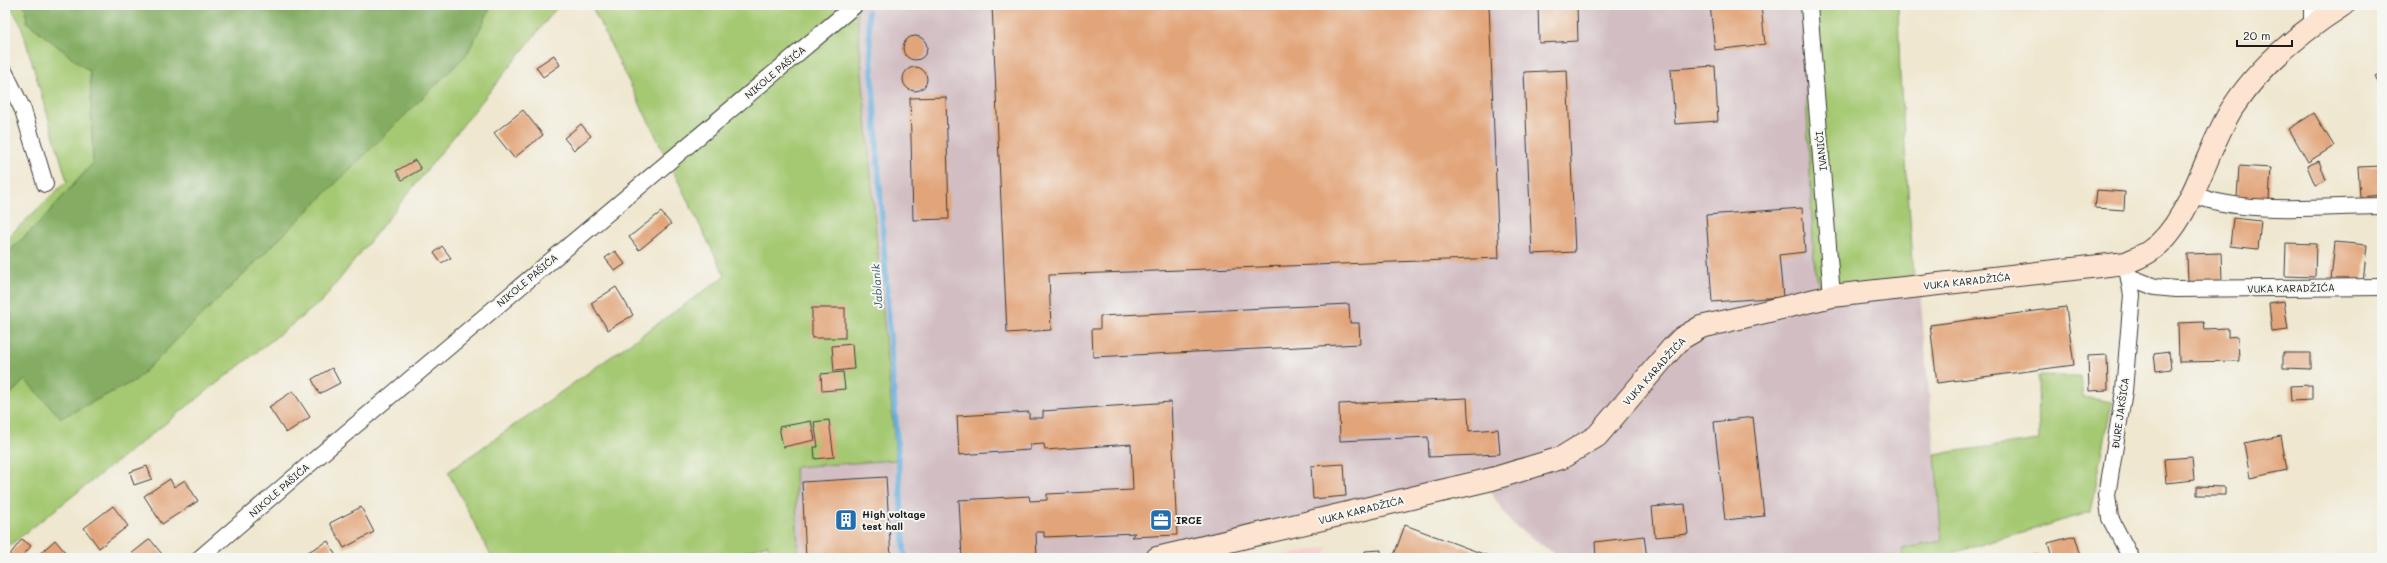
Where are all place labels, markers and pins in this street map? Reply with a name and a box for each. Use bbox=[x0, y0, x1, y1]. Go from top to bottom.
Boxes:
building icon: High voltage test hall bbox=[833, 507, 859, 533]
place label: High voltage test hall bbox=[862, 507, 926, 533]
office icon: IRCE bbox=[1148, 507, 1174, 533]
place label: IRCE bbox=[1176, 513, 1202, 527]

